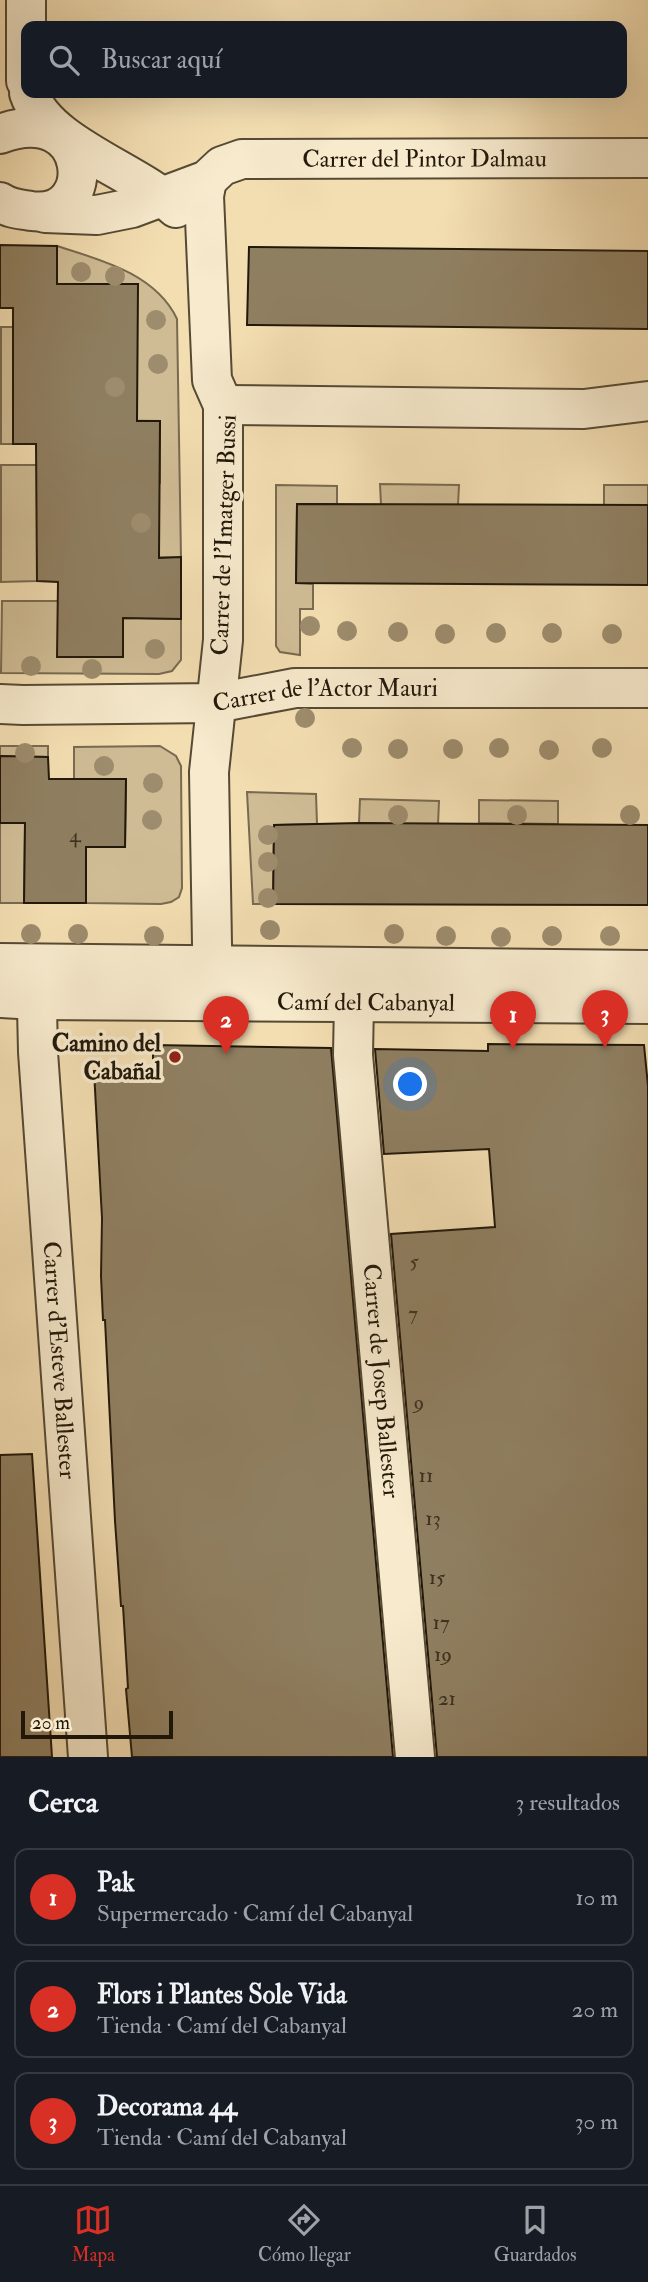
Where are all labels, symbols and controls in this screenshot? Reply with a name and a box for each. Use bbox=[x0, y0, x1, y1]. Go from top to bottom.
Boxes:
search box bbox=[21, 21, 627, 98]
icon: search bbox=[45, 41, 83, 79]
text: Buscar aquí bbox=[101, 44, 221, 76]
street label: Carrer del Pintor Dalmau bbox=[302, 143, 547, 174]
street label: Carrer de l'Imatger Bussi bbox=[204, 414, 244, 656]
street label: Carrer de l'Actor Mauri bbox=[210, 673, 438, 719]
house number: 4 bbox=[69, 822, 82, 849]
street label: Camí del Cabanyal bbox=[277, 986, 455, 1018]
pin: 3 bbox=[582, 990, 628, 1048]
pin: 1 bbox=[490, 991, 536, 1049]
pin: 2 bbox=[203, 996, 249, 1054]
place label: Camino del Cabañal bbox=[52, 1028, 162, 1087]
marker: Camino del Cabañal bbox=[167, 1049, 183, 1065]
your location bbox=[393, 1067, 427, 1101]
street label: Carrer d'Esteve Ballester bbox=[36, 1240, 84, 1480]
house number: 5 bbox=[409, 1248, 419, 1275]
street label: Carrer de Josep Ballester bbox=[356, 1262, 408, 1499]
house number: 7 bbox=[408, 1300, 418, 1327]
house number: 9 bbox=[412, 1389, 424, 1416]
house number: 11 bbox=[419, 1462, 434, 1489]
house number: 13 bbox=[425, 1505, 441, 1532]
house number: 15 bbox=[429, 1564, 446, 1591]
house number: 17 bbox=[432, 1609, 450, 1636]
house number: 19 bbox=[434, 1641, 452, 1668]
house number: 21 bbox=[438, 1685, 456, 1712]
scale bar bbox=[21, 1708, 173, 1740]
text: 20 m bbox=[32, 1711, 70, 1735]
text: Cerca bbox=[28, 1784, 98, 1821]
text: 3 resultados bbox=[516, 1788, 620, 1817]
text: Pak bbox=[97, 1867, 135, 1899]
text: 1 bbox=[49, 1883, 57, 1912]
text: 10 m bbox=[575, 1883, 618, 1912]
text: Supermercado · Camí del Cabanyal bbox=[97, 1899, 413, 1928]
text: Flors i Plantes Sole Vida bbox=[97, 1979, 347, 2011]
text: 2 bbox=[47, 1995, 59, 2024]
text: 20 m bbox=[572, 1995, 618, 2024]
text: Tienda · Camí del Cabanyal bbox=[97, 2011, 347, 2040]
text: Decorama 44 bbox=[97, 2091, 237, 2123]
text: 3 bbox=[49, 2107, 57, 2136]
text: 30 m bbox=[575, 2107, 618, 2136]
text: Tienda · Camí del Cabanyal bbox=[97, 2123, 347, 2152]
tab: Mapa bbox=[72, 2201, 115, 2267]
tab: Cómo llegar bbox=[258, 2201, 351, 2267]
tab: Guardados bbox=[494, 2201, 577, 2267]

